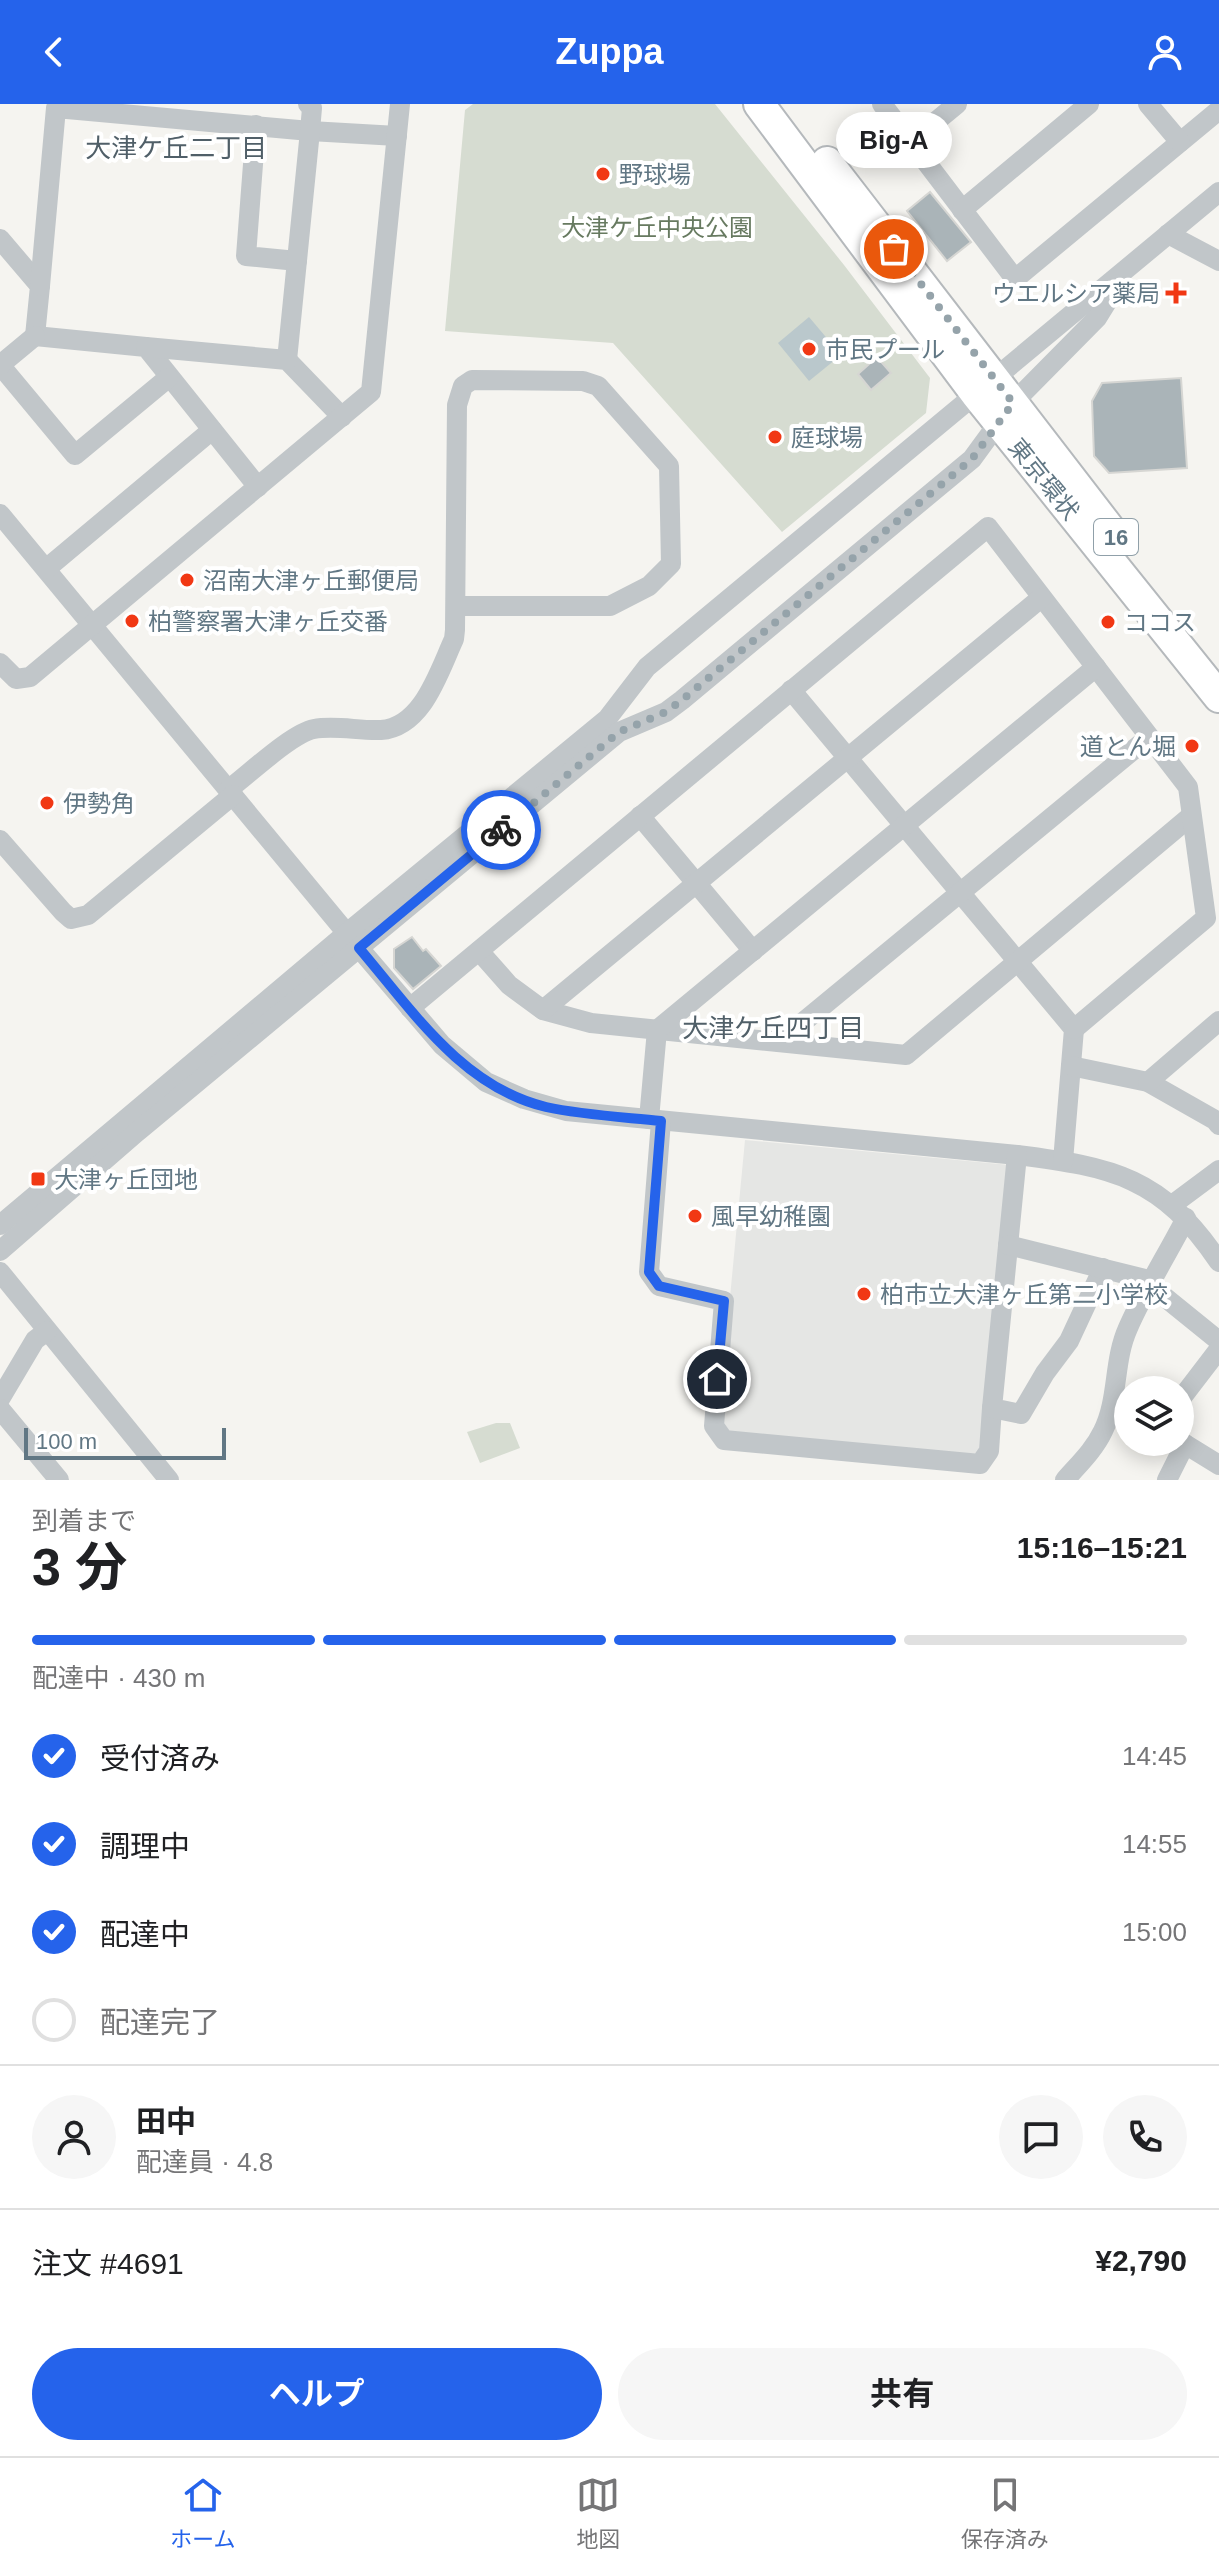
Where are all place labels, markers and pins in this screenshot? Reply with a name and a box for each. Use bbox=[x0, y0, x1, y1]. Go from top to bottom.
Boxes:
callout: Big-A bbox=[836, 113, 952, 169]
place label: 野球場 bbox=[619, 161, 691, 188]
marker: 野球場 bbox=[594, 165, 612, 183]
pin bbox=[860, 215, 928, 283]
place label: ウエルシア薬局 bbox=[992, 280, 1160, 307]
marker: ウエルシア薬局 bbox=[1167, 284, 1185, 302]
place label: 市民プール bbox=[825, 336, 945, 363]
marker: 市民プール bbox=[800, 340, 818, 358]
place label: 庭球場 bbox=[791, 424, 863, 451]
marker: 庭球場 bbox=[766, 428, 784, 446]
place label: 沼南大津ヶ丘郵便局 bbox=[203, 567, 419, 594]
marker: 沼南大津ヶ丘郵便局 bbox=[178, 571, 196, 589]
place label: 柏警察署大津ヶ丘交番 bbox=[148, 608, 388, 635]
place label: ココス bbox=[1124, 609, 1196, 636]
marker: 柏警察署大津ヶ丘交番 bbox=[123, 612, 141, 630]
marker: ココス bbox=[1099, 613, 1117, 631]
place label: 道とん堀 bbox=[1080, 733, 1176, 760]
marker: 道とん堀 bbox=[1183, 737, 1201, 755]
place label: 伊勢角 bbox=[63, 790, 135, 817]
marker: 伊勢角 bbox=[38, 794, 56, 812]
place label: 大津ヶ丘団地 bbox=[54, 1166, 198, 1193]
marker: 大津ヶ丘団地 bbox=[29, 1170, 47, 1188]
place label: 風早幼稚園 bbox=[711, 1203, 831, 1230]
marker: 風早幼稚園 bbox=[686, 1207, 704, 1225]
place label: 柏市立大津ヶ丘第二小学校 bbox=[880, 1281, 1168, 1308]
marker: 柏市立大津ヶ丘第二小学校 bbox=[855, 1285, 873, 1303]
pin bbox=[683, 1345, 751, 1413]

